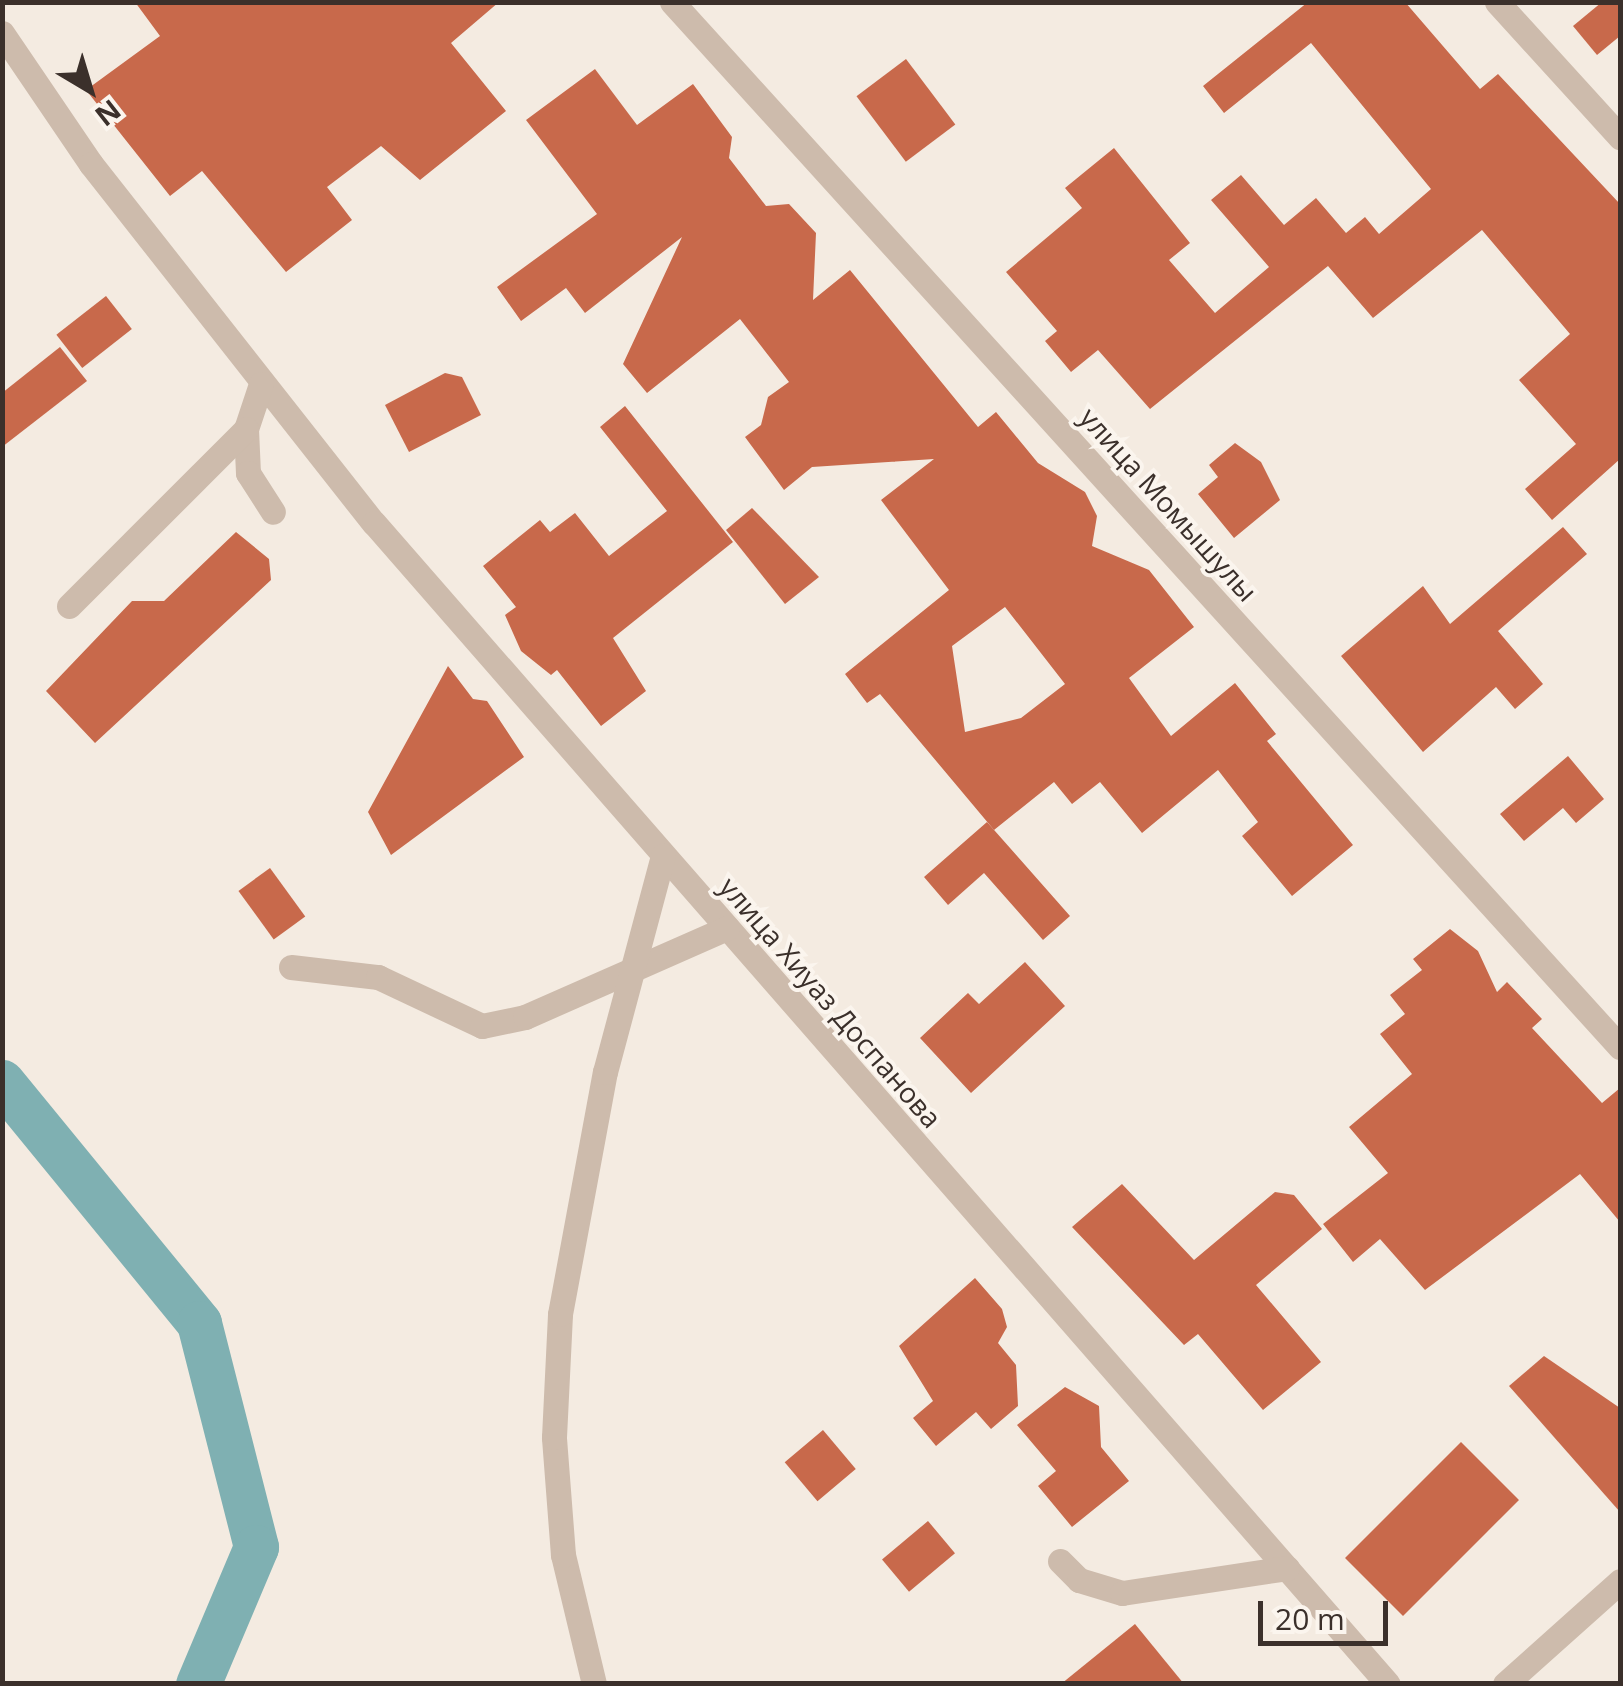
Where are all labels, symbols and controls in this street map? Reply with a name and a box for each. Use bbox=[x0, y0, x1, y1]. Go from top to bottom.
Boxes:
north arrow bbox=[40, 40, 140, 140]
text: N bbox=[88, 92, 129, 136]
street label: улица Момышулы bbox=[1073, 400, 1265, 608]
street label: улица Хиуаз Доспанова bbox=[713, 870, 949, 1134]
scale bar bbox=[1263, 1581, 1393, 1643]
text: 20 m bbox=[1275, 1598, 1345, 1639]

